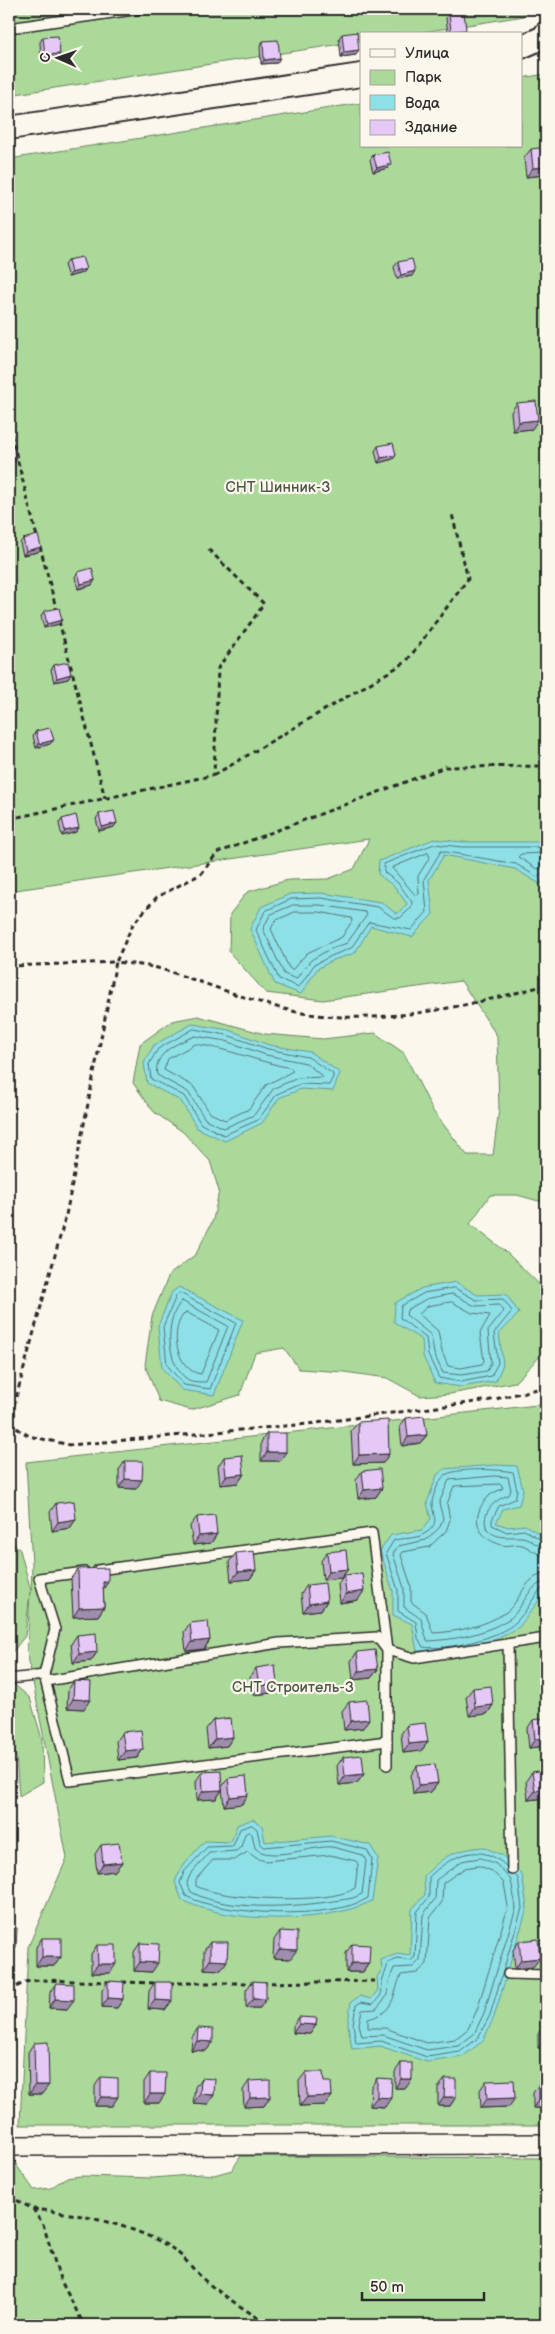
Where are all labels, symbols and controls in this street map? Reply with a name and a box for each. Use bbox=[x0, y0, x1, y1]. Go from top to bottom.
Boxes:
north arrow bbox=[32, 32, 82, 82]
legend bbox=[360, 32, 522, 148]
text: Улица bbox=[405, 44, 450, 63]
text: С bbox=[37, 52, 54, 63]
text: Парк bbox=[405, 68, 442, 87]
text: Вода bbox=[405, 94, 440, 113]
text: Здание bbox=[405, 118, 457, 137]
park label: СНТ Шинник-3 bbox=[226, 478, 331, 497]
park label: СНТ Строитель-3 bbox=[232, 1678, 354, 1697]
scale bar bbox=[362, 2269, 485, 2301]
text: 50 m bbox=[370, 2278, 404, 2297]

